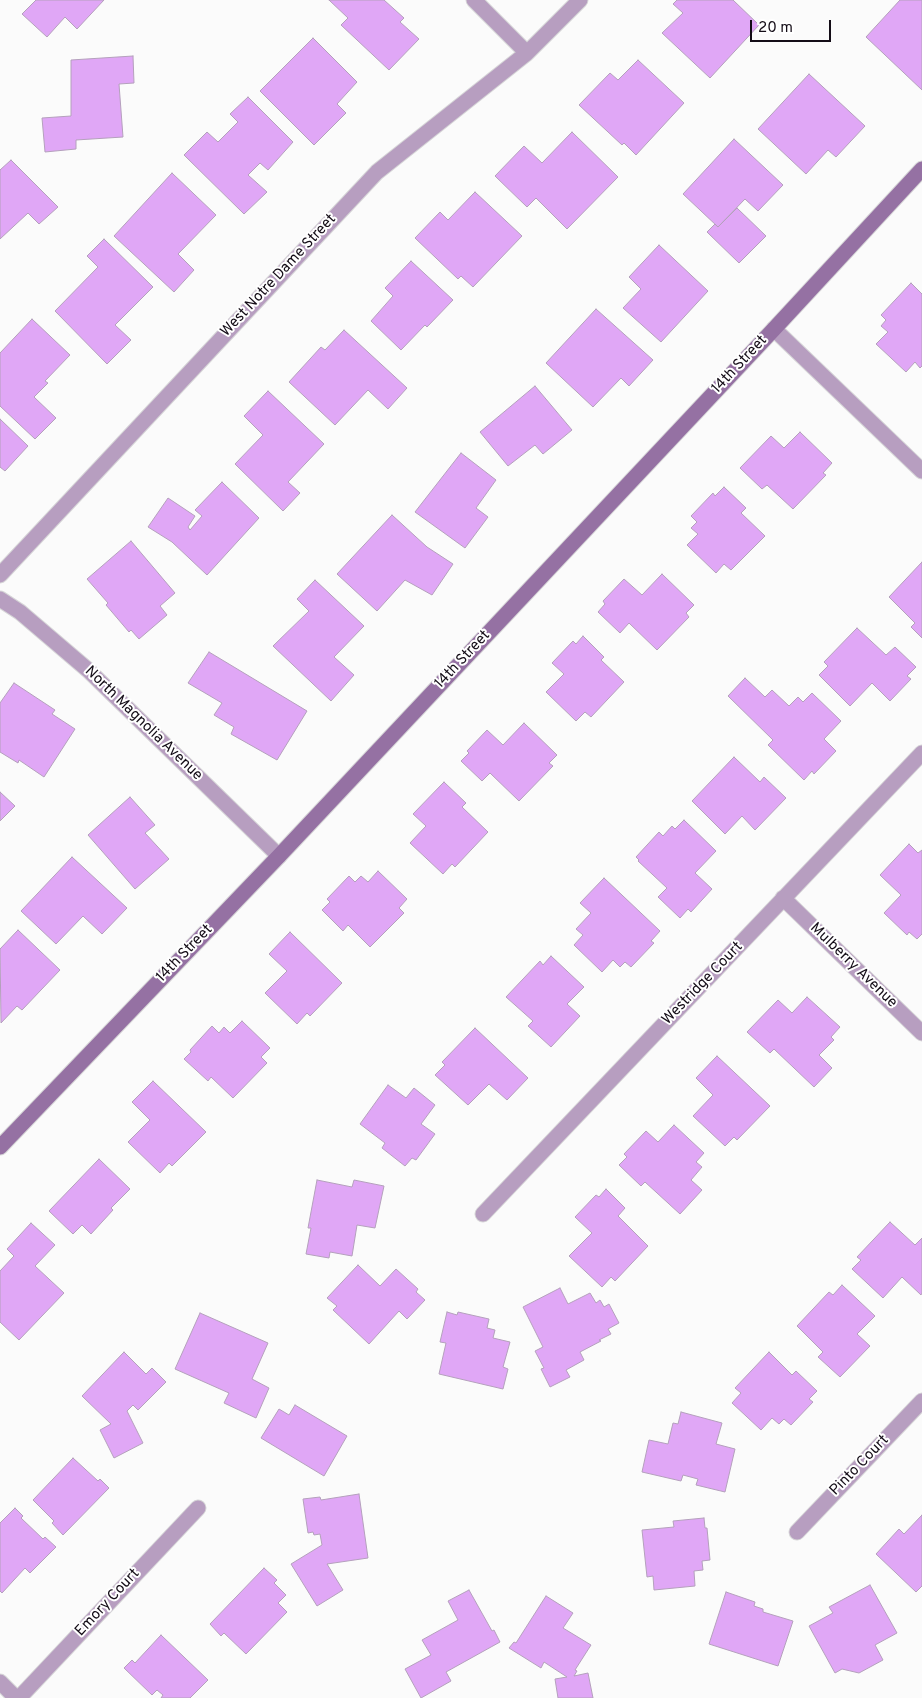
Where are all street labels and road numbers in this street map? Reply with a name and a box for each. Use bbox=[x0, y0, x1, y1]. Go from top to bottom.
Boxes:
street label: West Notre Dame Street bbox=[217, 211, 341, 341]
street label: 14th Street bbox=[708, 332, 772, 398]
street label: 14th Street bbox=[431, 627, 495, 693]
street label: North Magnolia Avenue bbox=[80, 663, 206, 785]
street label: Mulberry Avenue bbox=[806, 920, 900, 1012]
street label: 14th Street bbox=[153, 921, 217, 987]
street label: Westridge Court bbox=[659, 939, 747, 1029]
street label: Pinto Court bbox=[827, 1432, 893, 1500]
street label: Emory Court bbox=[72, 1565, 144, 1641]

